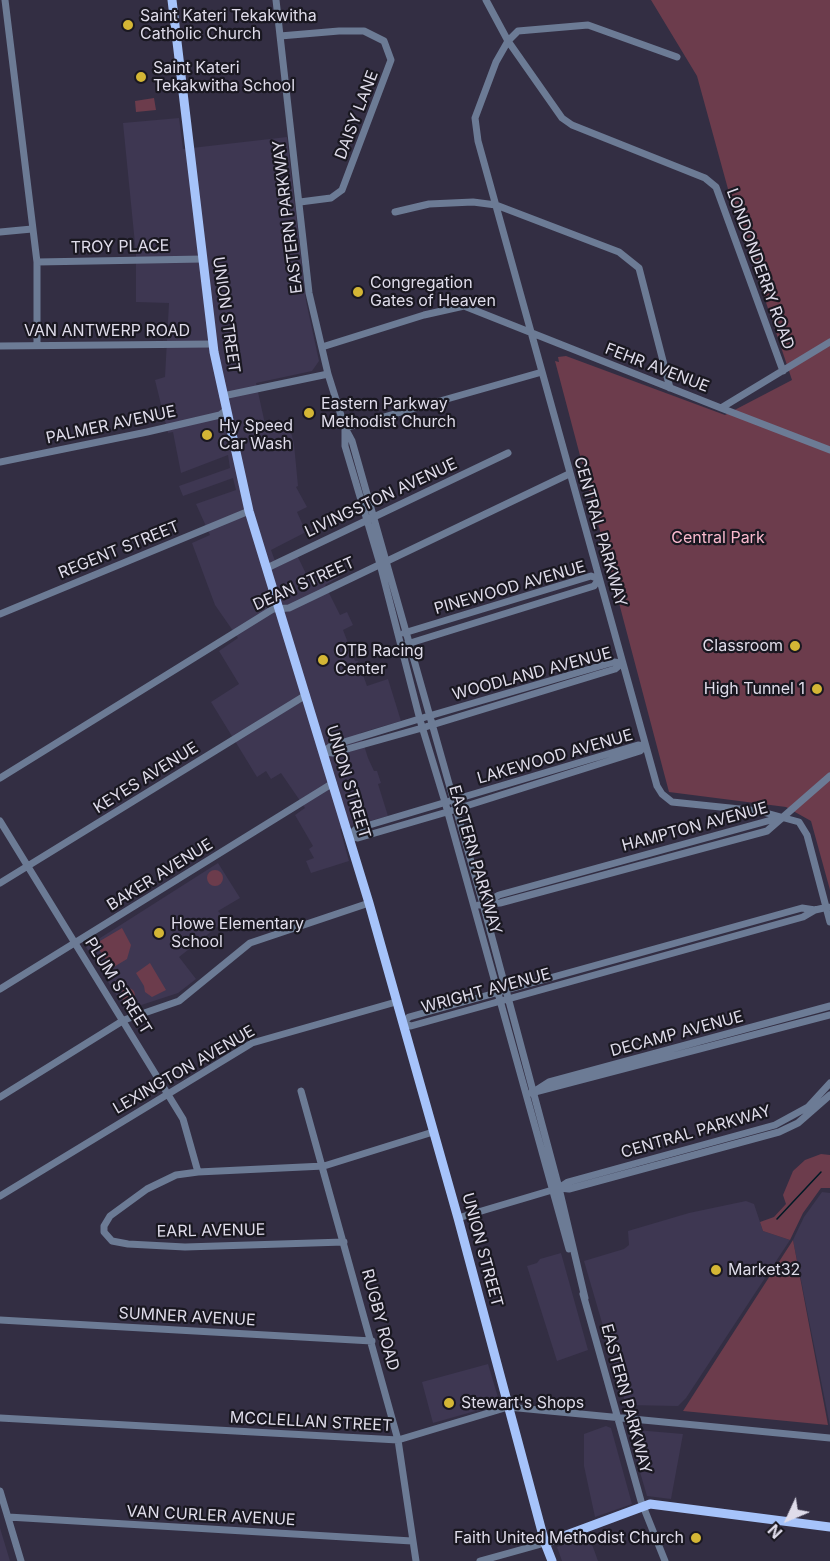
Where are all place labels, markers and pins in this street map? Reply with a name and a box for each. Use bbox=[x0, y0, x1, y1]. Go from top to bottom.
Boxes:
place label: Saint Kateri Tekakwitha Catholic Church bbox=[140, 6, 317, 44]
marker: Saint Kateri Tekakwitha Catholic Church bbox=[121, 18, 135, 32]
place label: Saint Kateri Tekakwitha School bbox=[153, 58, 295, 96]
marker: Saint Kateri Tekakwitha School bbox=[134, 70, 148, 84]
place label: Congregation Gates of Heaven bbox=[370, 273, 496, 311]
marker: Congregation Gates of Heaven bbox=[351, 285, 365, 299]
place label: Eastern Parkway Methodist Church bbox=[321, 394, 456, 432]
marker: Eastern Parkway Methodist Church bbox=[302, 406, 316, 420]
place label: Hy Speed Car Wash bbox=[219, 416, 293, 454]
marker: Hy Speed Car Wash bbox=[200, 428, 214, 442]
place label: Classroom bbox=[703, 636, 783, 656]
marker: Classroom bbox=[788, 639, 802, 653]
place label: OTB Racing Center bbox=[335, 641, 424, 679]
marker: OTB Racing Center bbox=[316, 653, 330, 667]
place label: High Tunnel 1 bbox=[704, 679, 805, 699]
marker: High Tunnel 1 bbox=[810, 682, 824, 696]
place label: Howe Elementary School bbox=[171, 914, 304, 952]
marker: Howe Elementary School bbox=[152, 926, 166, 940]
place label: Market32 bbox=[728, 1260, 800, 1280]
marker: Market32 bbox=[709, 1263, 723, 1277]
place label: Stewart's Shops bbox=[461, 1393, 584, 1413]
marker: Stewart's Shops bbox=[442, 1396, 456, 1410]
place label: Faith United Methodist Church bbox=[454, 1528, 684, 1548]
marker: Faith United Methodist Church bbox=[689, 1531, 703, 1545]

